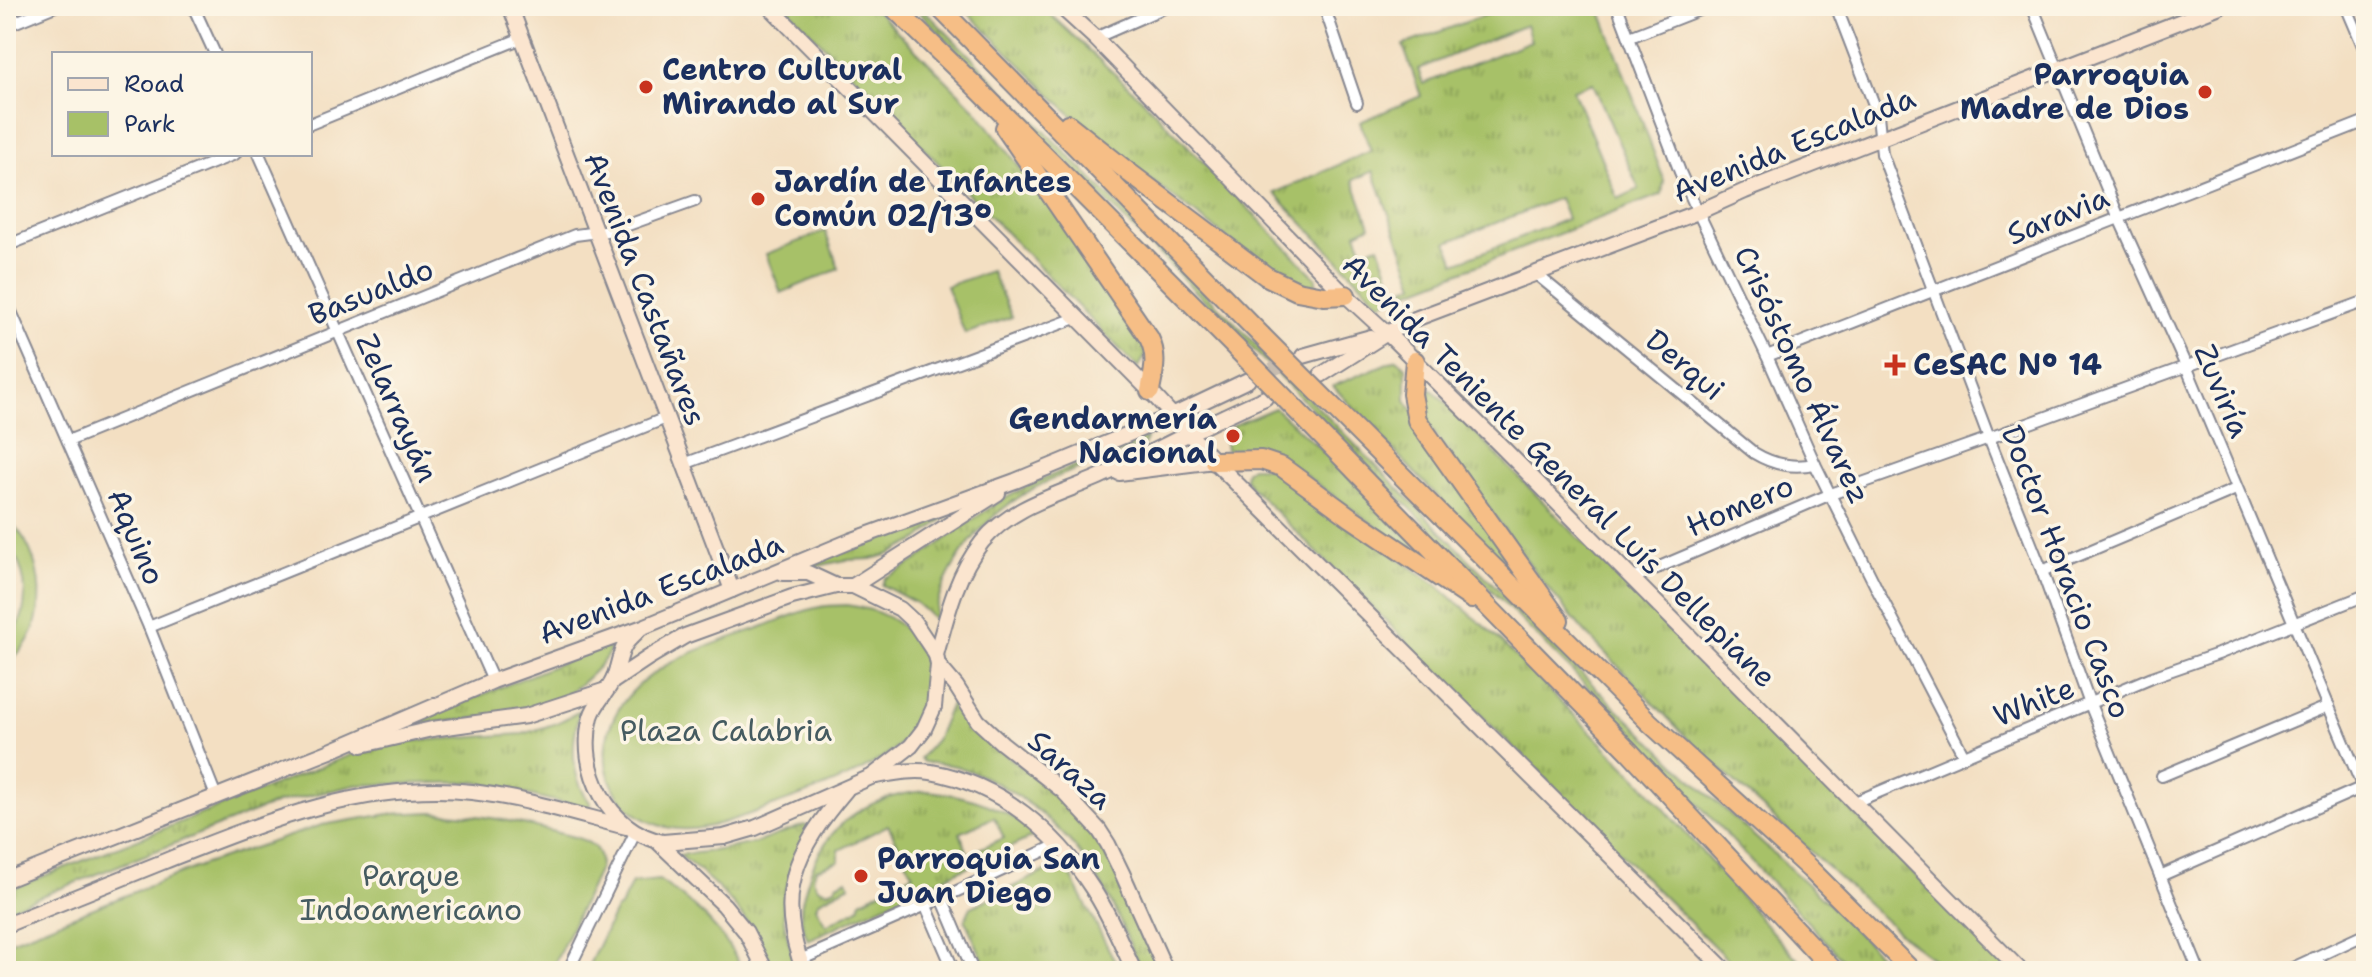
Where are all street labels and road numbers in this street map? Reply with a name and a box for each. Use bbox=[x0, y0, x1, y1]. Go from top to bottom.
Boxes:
street label: Avenida Escalada bbox=[1666, 77, 1922, 212]
street label: Avenida Castañares bbox=[574, 146, 717, 432]
street label: Saravia bbox=[2001, 176, 2115, 255]
street label: Crisóstomo Álvarez bbox=[1725, 239, 1880, 510]
street label: Avenida Teniente General Luís Dellepiane bbox=[1333, 245, 1785, 697]
street label: Basualdo bbox=[302, 248, 439, 335]
street label: Derqui bbox=[1637, 320, 1733, 410]
street label: Zelarrayán bbox=[346, 327, 448, 489]
street label: Zuviría bbox=[2184, 338, 2261, 444]
street label: Doctor Horacio Casco bbox=[1992, 419, 2141, 724]
street label: Homero bbox=[1680, 465, 1800, 546]
street label: Aquino bbox=[98, 482, 175, 591]
street label: Avenida Escalada bbox=[533, 523, 789, 654]
street label: White bbox=[1987, 667, 2080, 736]
street label: Saraza bbox=[1019, 721, 1122, 819]

